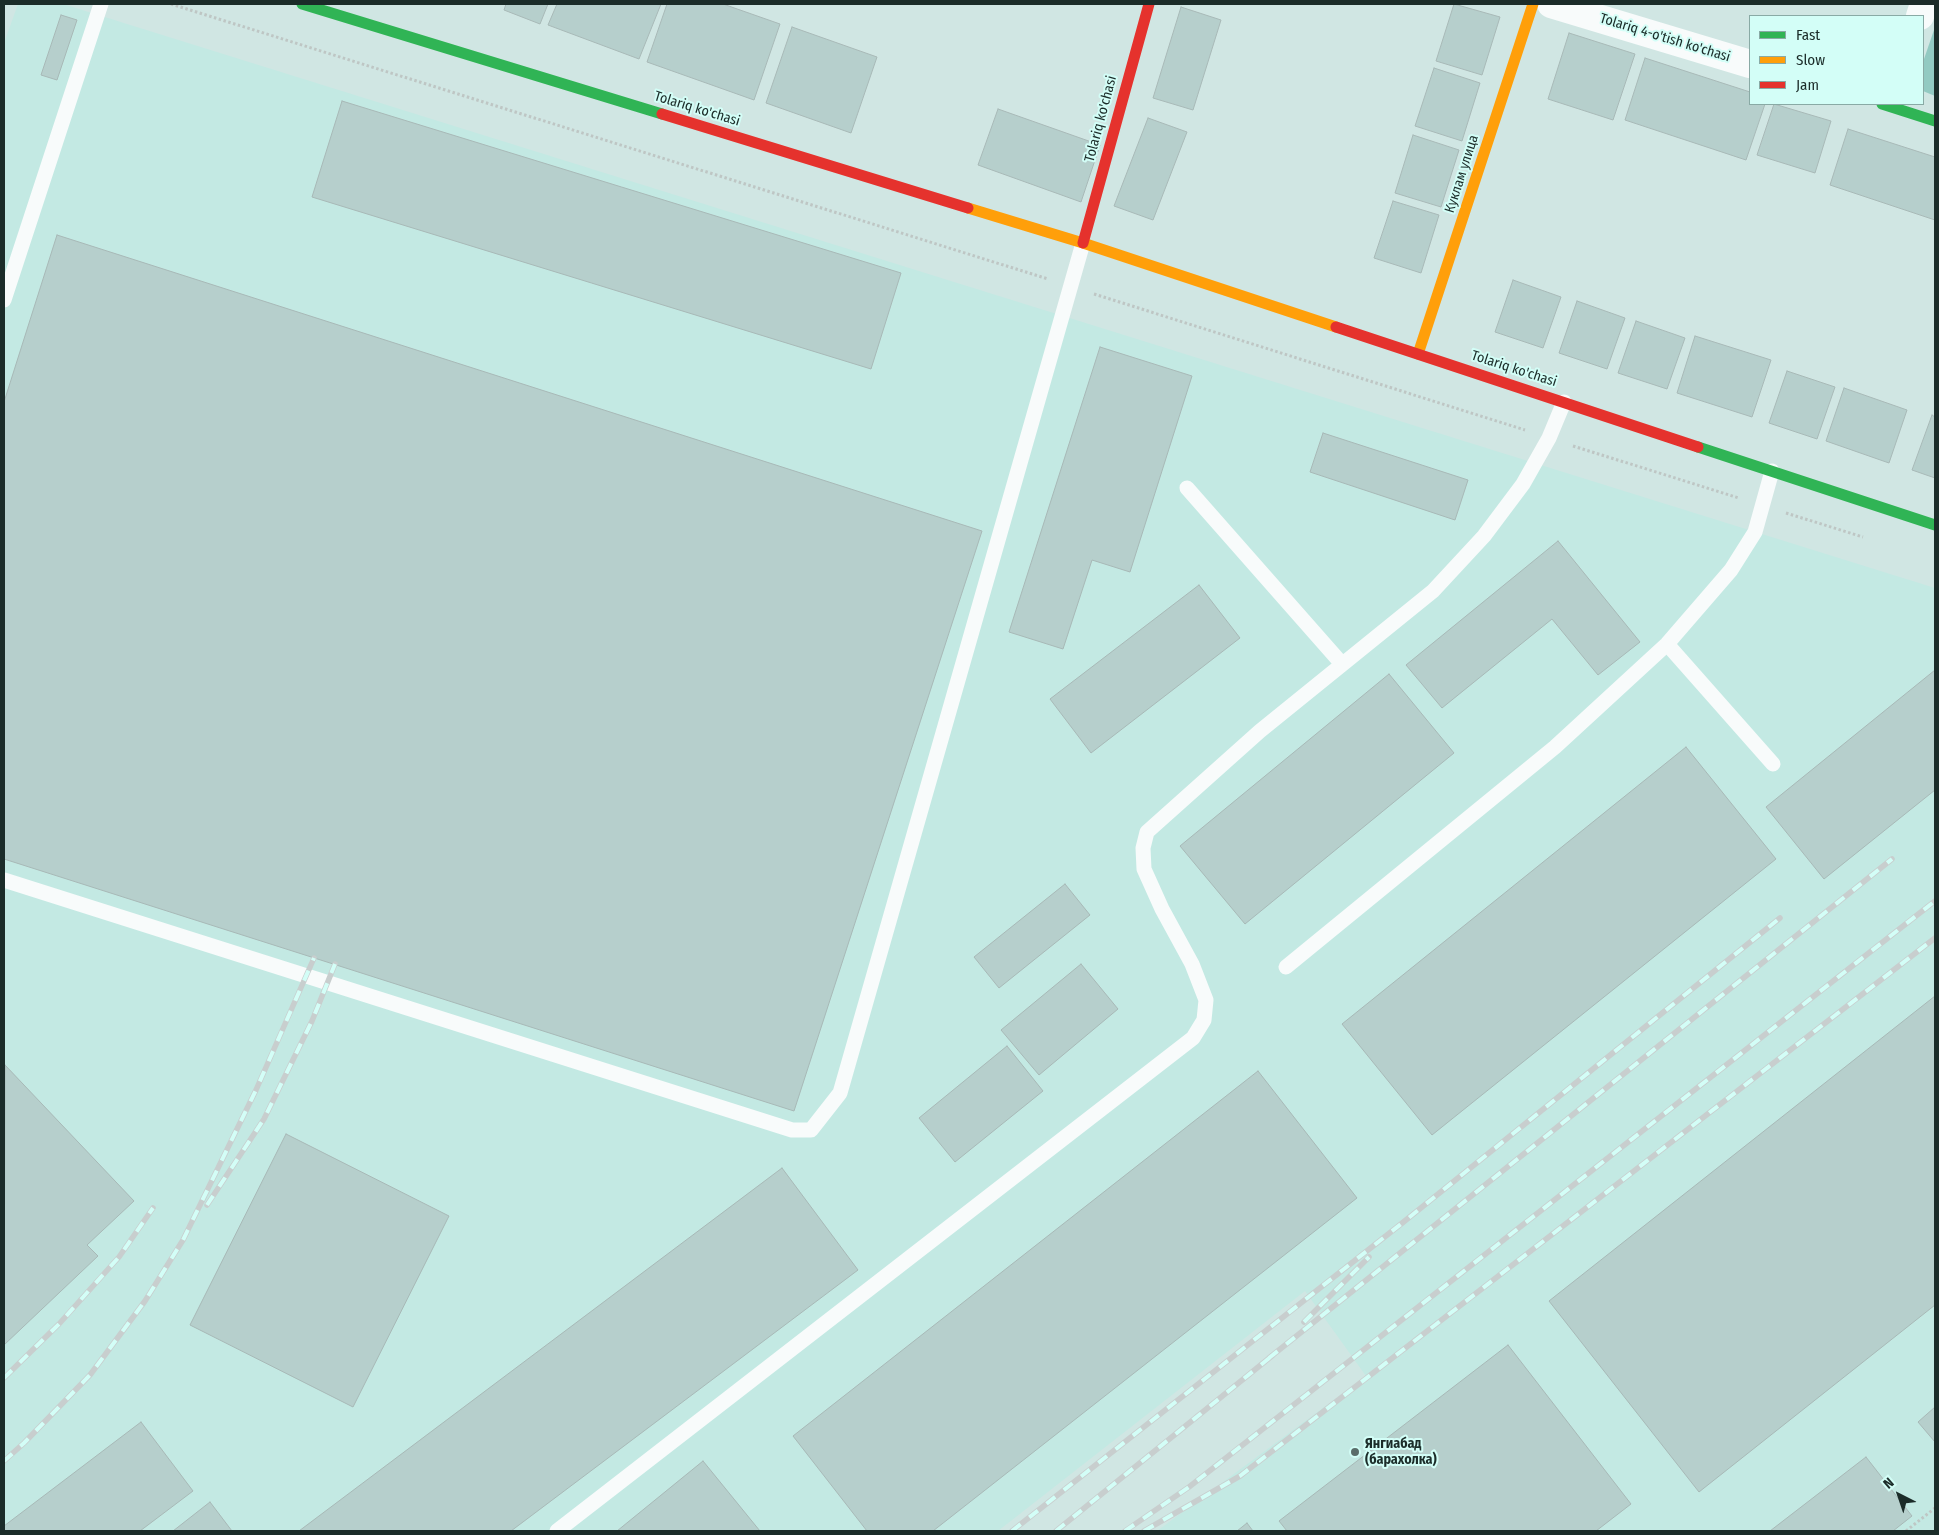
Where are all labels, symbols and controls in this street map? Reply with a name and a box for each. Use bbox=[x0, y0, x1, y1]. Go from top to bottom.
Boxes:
street label: Tolariq 4-o'tish ko'chasi bbox=[1598, 10, 1732, 66]
legend bbox=[1749, 15, 1924, 105]
text: Fast bbox=[1796, 26, 1820, 44]
text: Slow bbox=[1796, 51, 1825, 69]
street label: Tolariq ko'chasi bbox=[1081, 74, 1121, 164]
text: Jam bbox=[1796, 76, 1819, 94]
street label: Tolariq ko'chasi bbox=[652, 88, 742, 130]
street label: Куклам улица bbox=[1441, 133, 1483, 215]
street label: Tolariq ko'chasi bbox=[1469, 347, 1559, 391]
place label: Янгиабад (барахолка) bbox=[1365, 1436, 1437, 1468]
marker: Янгиабад (барахолка) bbox=[1349, 1446, 1361, 1458]
north arrow bbox=[1874, 1470, 1924, 1520]
text: N bbox=[1880, 1474, 1898, 1492]

